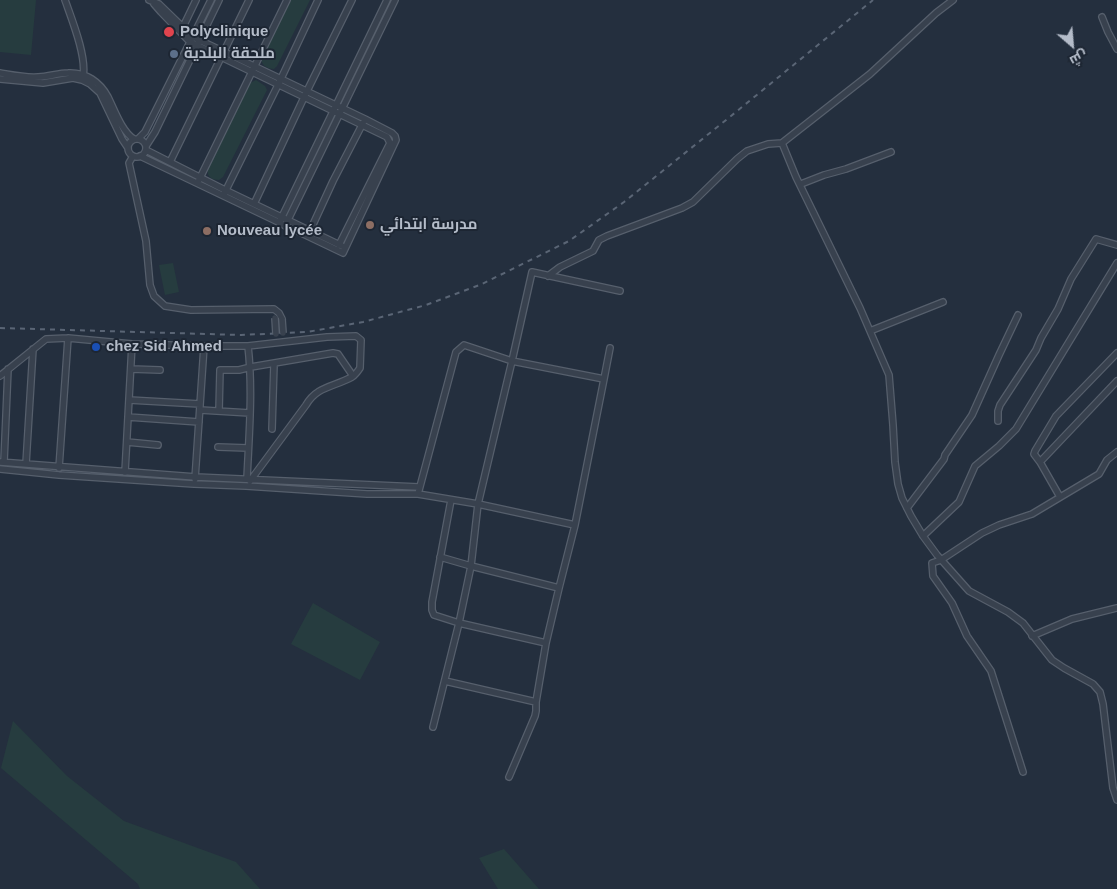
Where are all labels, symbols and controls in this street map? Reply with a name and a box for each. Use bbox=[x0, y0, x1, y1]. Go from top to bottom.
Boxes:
north arrow bbox=[1047, 20, 1097, 70]
place label: Polyclinique bbox=[180, 23, 268, 41]
marker: Polyclinique bbox=[162, 25, 176, 39]
place label: ملحقة البلدية bbox=[184, 45, 275, 63]
text: ش bbox=[1067, 47, 1090, 70]
marker: ملحقة البلدية bbox=[168, 48, 180, 60]
place label: مدرسة ابتدائي bbox=[380, 216, 477, 234]
marker: مدرسة ابتدائي bbox=[364, 219, 376, 231]
place label: Nouveau lycée bbox=[217, 222, 322, 240]
marker: Nouveau lycée bbox=[201, 225, 213, 237]
place label: chez Sid Ahmed bbox=[106, 338, 222, 356]
marker: chez Sid Ahmed bbox=[90, 341, 102, 353]

